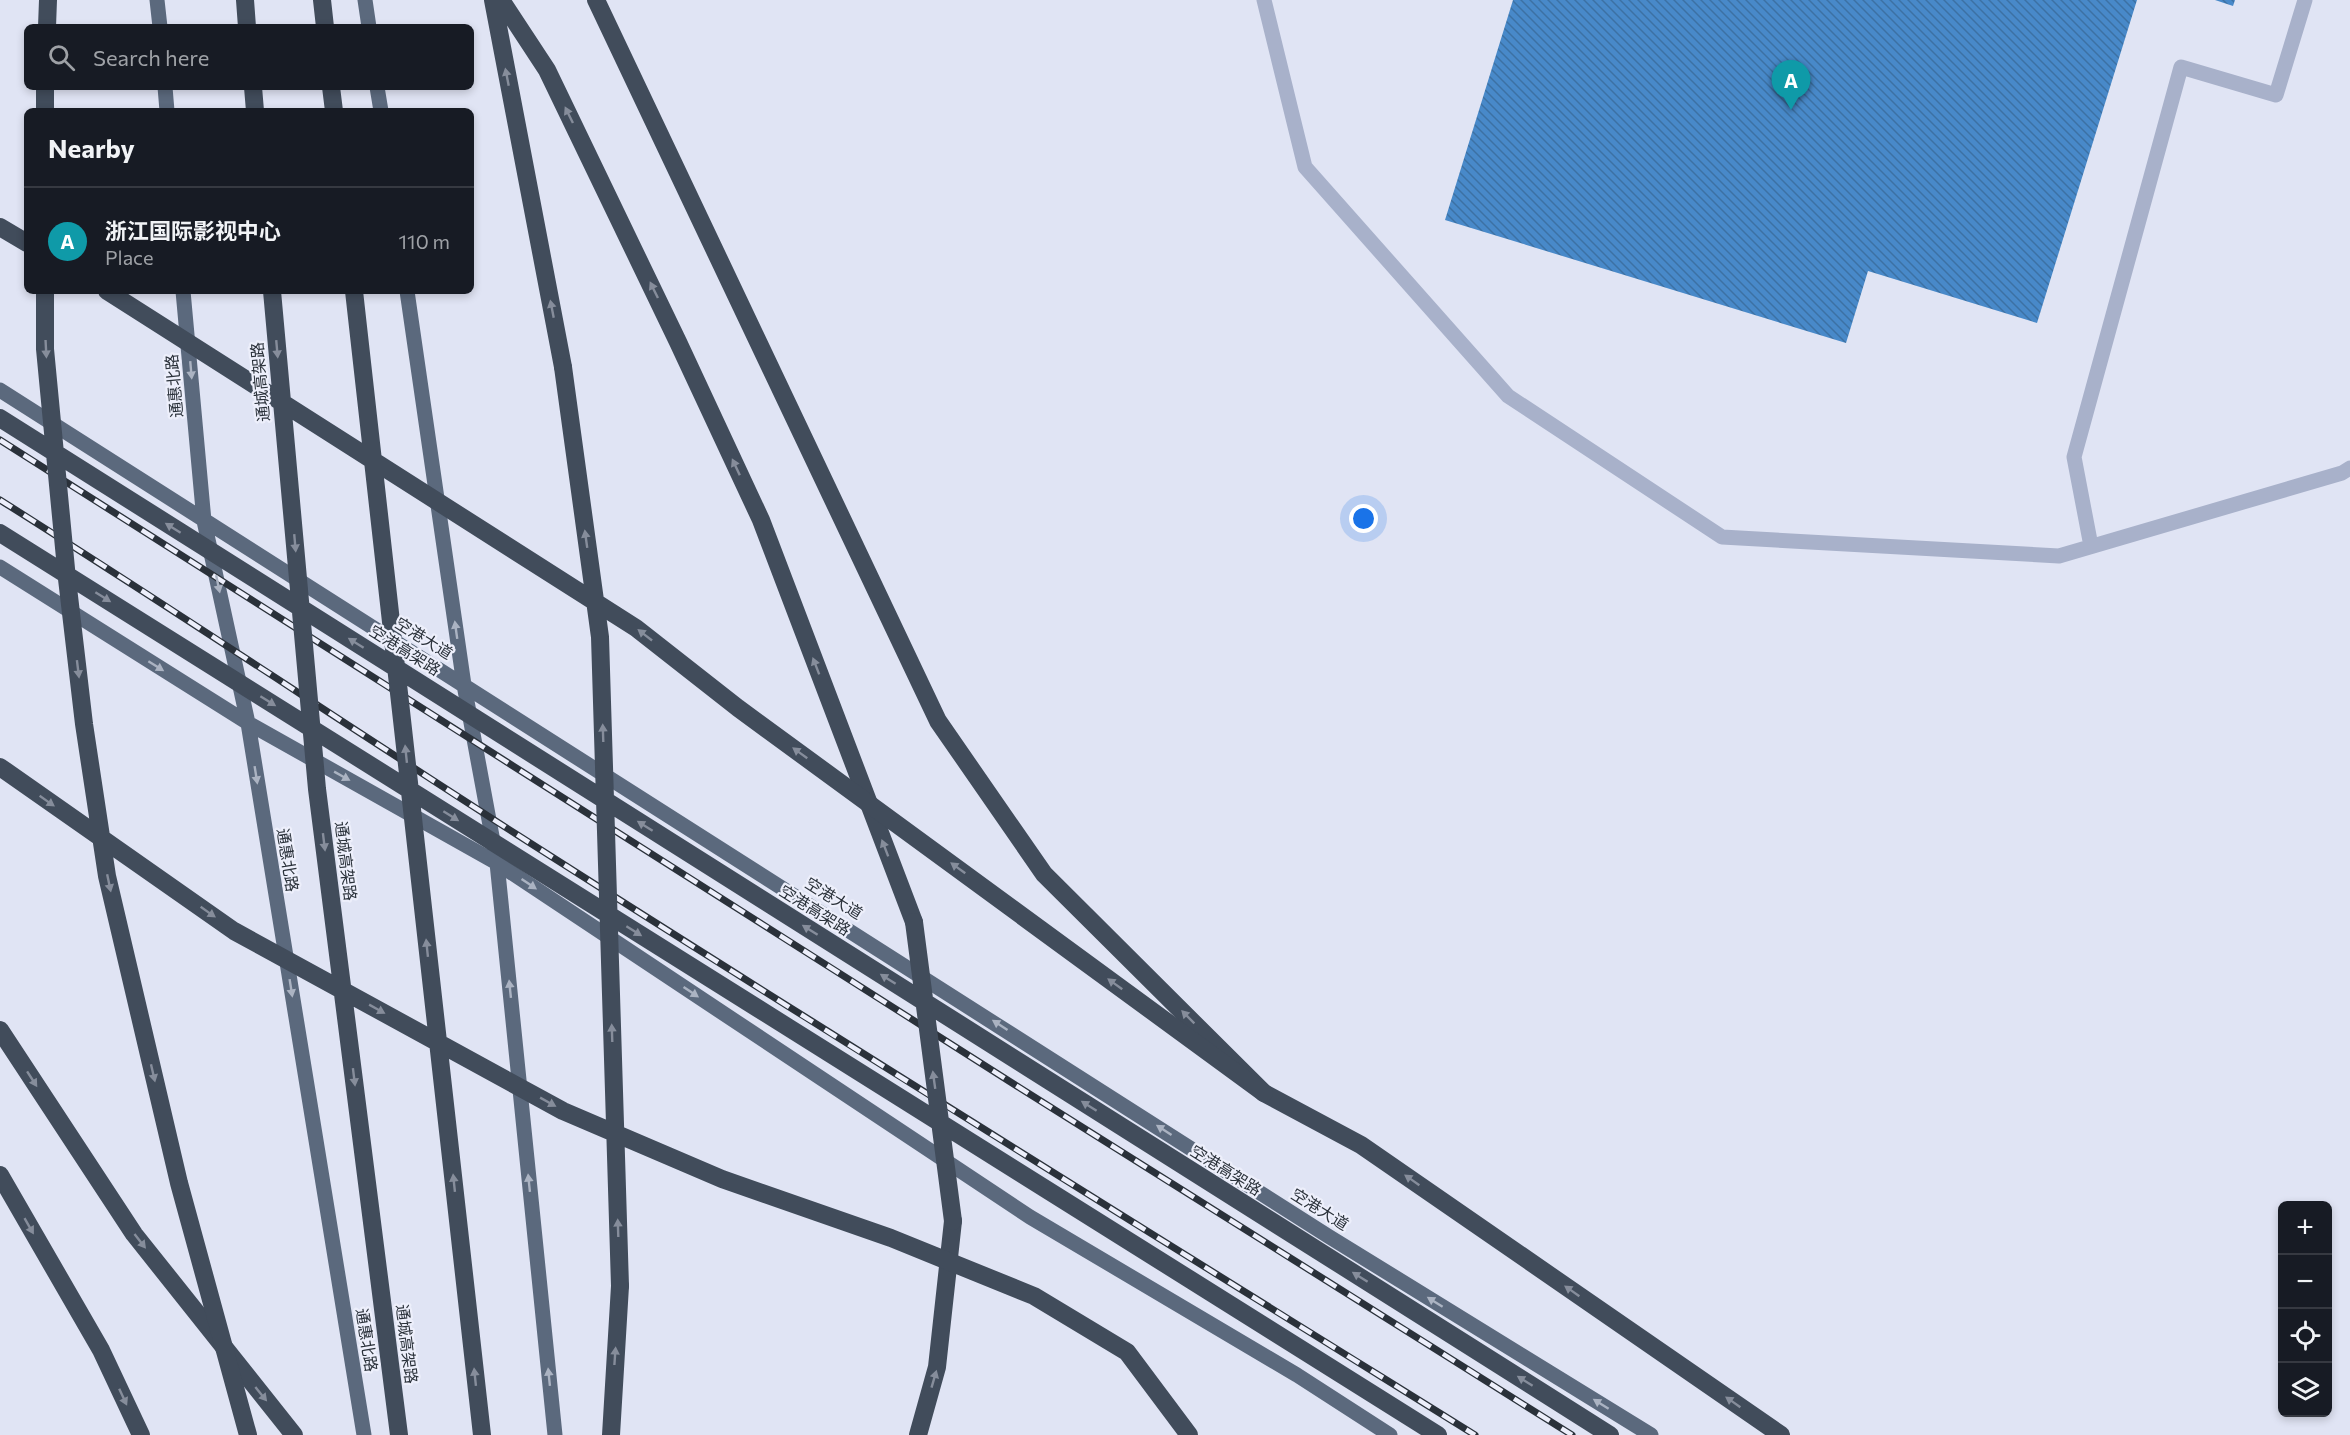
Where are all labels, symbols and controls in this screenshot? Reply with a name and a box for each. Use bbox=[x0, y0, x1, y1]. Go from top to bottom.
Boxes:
search box bbox=[24, 24, 474, 90]
icon: search bbox=[45, 41, 78, 74]
text: Search here bbox=[93, 44, 209, 71]
pin: A bbox=[1772, 60, 1810, 110]
one-way arrow bbox=[502, 67, 511, 86]
one-way arrow bbox=[564, 106, 573, 123]
text: Nearby bbox=[48, 132, 135, 163]
text: 浙江国际影视中心 bbox=[105, 217, 281, 244]
text: A bbox=[60, 229, 75, 253]
text: 110 m bbox=[399, 229, 450, 253]
text: Place bbox=[105, 245, 154, 269]
one-way arrow bbox=[649, 282, 658, 299]
one-way arrow bbox=[547, 300, 556, 319]
one-way arrow bbox=[41, 340, 50, 359]
one-way arrow bbox=[272, 340, 282, 359]
street label: 通城高架路 bbox=[247, 341, 272, 423]
street label: 通惠北路 bbox=[161, 353, 186, 419]
one-way arrow bbox=[186, 361, 195, 380]
one-way arrow bbox=[731, 458, 741, 476]
your location bbox=[1349, 504, 1378, 533]
one-way arrow bbox=[165, 523, 181, 534]
one-way arrow bbox=[582, 529, 591, 548]
one-way arrow bbox=[290, 534, 300, 553]
one-way arrow bbox=[213, 575, 223, 593]
one-way arrow bbox=[95, 592, 111, 603]
street label: 空港大道 bbox=[392, 613, 456, 663]
street label: 空港高架路 bbox=[366, 620, 444, 679]
one-way arrow bbox=[452, 620, 461, 639]
one-way arrow bbox=[637, 629, 653, 642]
one-way arrow bbox=[348, 637, 364, 648]
one-way arrow bbox=[811, 657, 821, 675]
one-way arrow bbox=[73, 659, 82, 678]
one-way arrow bbox=[148, 660, 164, 671]
one-way arrow bbox=[260, 695, 276, 706]
one-way arrow bbox=[598, 724, 607, 743]
one-way arrow bbox=[401, 744, 411, 763]
one-way arrow bbox=[793, 747, 809, 759]
one-way arrow bbox=[252, 766, 261, 785]
one-way arrow bbox=[334, 771, 351, 781]
one-way arrow bbox=[39, 795, 55, 807]
one-way arrow bbox=[443, 810, 459, 821]
street label: 通城高架路 bbox=[332, 820, 361, 902]
one-way arrow bbox=[637, 821, 653, 832]
street label: 通惠北路 bbox=[274, 827, 303, 893]
one-way arrow bbox=[319, 833, 328, 852]
one-way arrow bbox=[880, 839, 890, 857]
one-way arrow bbox=[950, 863, 965, 875]
one-way arrow bbox=[105, 873, 114, 892]
street label: 空港大道 bbox=[802, 873, 866, 923]
one-way arrow bbox=[520, 878, 536, 890]
street label: 空港高架路 bbox=[776, 880, 854, 939]
one-way arrow bbox=[199, 906, 215, 918]
one-way arrow bbox=[626, 925, 642, 936]
one-way arrow bbox=[802, 925, 818, 936]
one-way arrow bbox=[423, 938, 432, 957]
one-way arrow bbox=[880, 974, 897, 985]
one-way arrow bbox=[1108, 978, 1123, 990]
one-way arrow bbox=[287, 979, 296, 998]
one-way arrow bbox=[505, 979, 514, 998]
one-way arrow bbox=[683, 986, 699, 997]
one-way arrow bbox=[369, 1004, 386, 1014]
one-way arrow bbox=[1181, 1010, 1196, 1024]
one-way arrow bbox=[992, 1020, 1008, 1031]
one-way arrow bbox=[607, 1023, 617, 1042]
one-way arrow bbox=[148, 1063, 158, 1082]
one-way arrow bbox=[349, 1068, 358, 1087]
one-way arrow bbox=[930, 1070, 939, 1089]
one-way arrow bbox=[26, 1071, 37, 1087]
one-way arrow bbox=[540, 1097, 557, 1107]
one-way arrow bbox=[1081, 1101, 1097, 1112]
one-way arrow bbox=[1156, 1125, 1172, 1136]
street label: 空港高架路 bbox=[1187, 1140, 1265, 1199]
one-way arrow bbox=[449, 1173, 458, 1192]
one-way arrow bbox=[525, 1173, 534, 1192]
one-way arrow bbox=[1404, 1174, 1420, 1186]
street label: 空港大道 bbox=[1288, 1184, 1352, 1234]
map controls bbox=[2278, 1201, 2332, 1417]
button: + bbox=[2278, 1201, 2332, 1255]
one-way arrow bbox=[24, 1218, 35, 1234]
one-way arrow bbox=[613, 1218, 623, 1237]
one-way arrow bbox=[133, 1234, 145, 1249]
button: − bbox=[2278, 1255, 2332, 1309]
one-way arrow bbox=[1352, 1272, 1368, 1283]
one-way arrow bbox=[1564, 1286, 1580, 1297]
one-way arrow bbox=[1427, 1296, 1443, 1307]
street label: 通城高架路 bbox=[393, 1303, 422, 1385]
street label: 通惠北路 bbox=[353, 1307, 382, 1373]
button: locate bbox=[2278, 1309, 2332, 1363]
one-way arrow bbox=[611, 1346, 620, 1365]
button: layers bbox=[2278, 1363, 2332, 1417]
one-way arrow bbox=[470, 1367, 480, 1386]
one-way arrow bbox=[544, 1367, 554, 1386]
one-way arrow bbox=[930, 1370, 939, 1388]
one-way arrow bbox=[1517, 1376, 1533, 1387]
one-way arrow bbox=[254, 1386, 267, 1401]
one-way arrow bbox=[117, 1388, 127, 1406]
one-way arrow bbox=[1725, 1396, 1741, 1408]
one-way arrow bbox=[1593, 1399, 1609, 1410]

